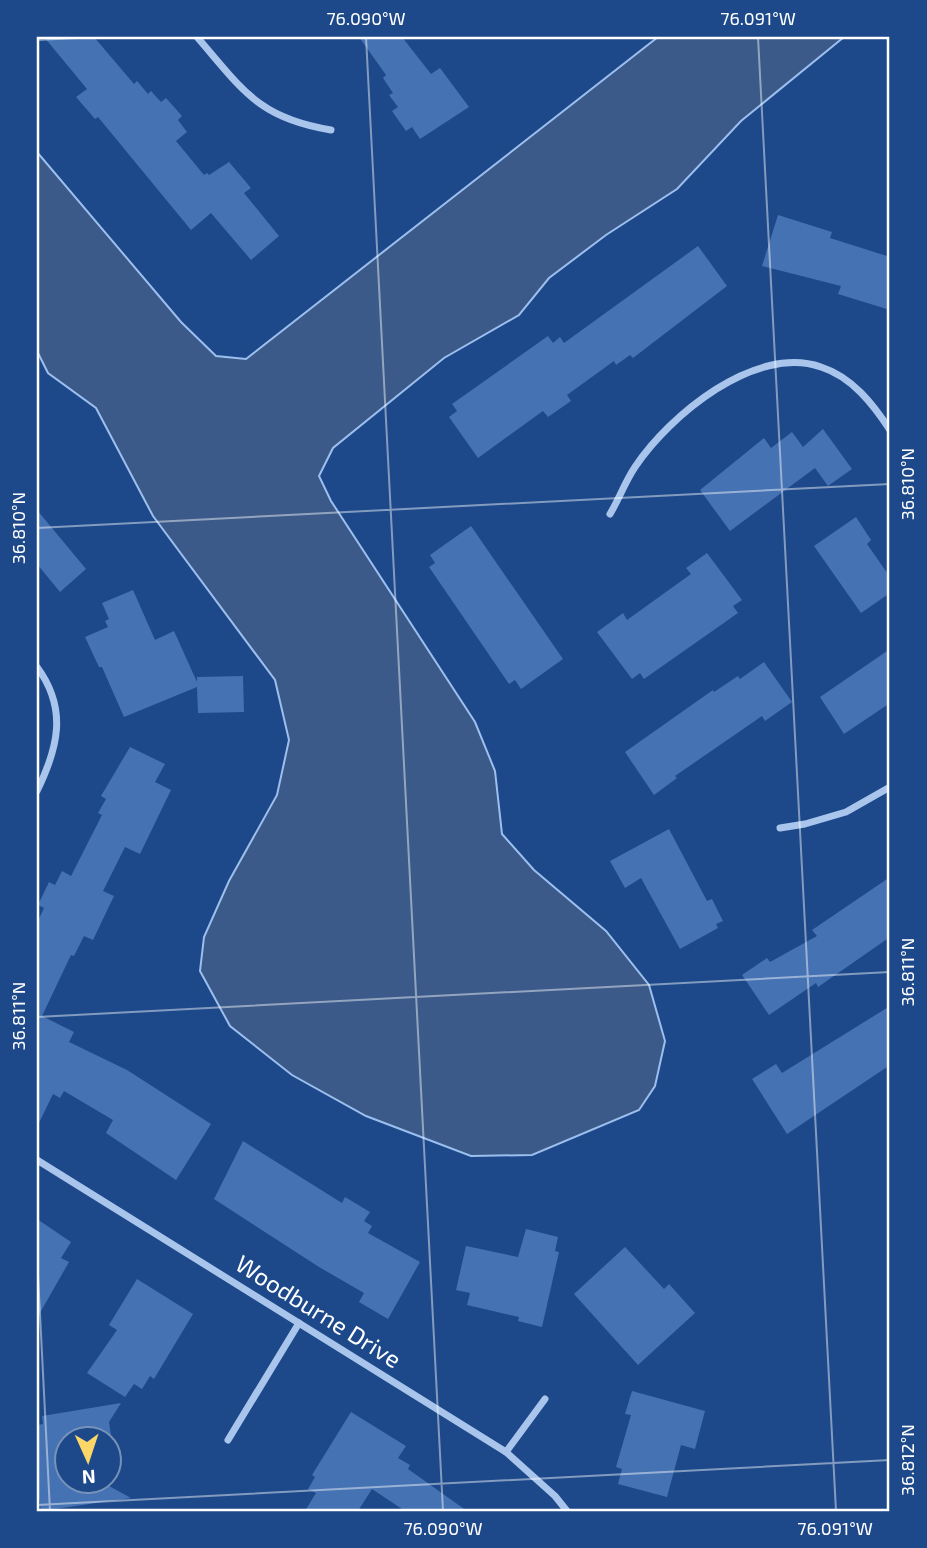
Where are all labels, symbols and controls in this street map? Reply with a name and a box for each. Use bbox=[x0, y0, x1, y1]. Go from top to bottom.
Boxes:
text: 76.090°W bbox=[326, 7, 406, 29]
text: 76.091°W bbox=[720, 7, 796, 29]
text: 36.810°N bbox=[896, 448, 918, 520]
text: 36.810°N bbox=[7, 492, 29, 564]
text: 36.811°N bbox=[896, 938, 918, 1006]
text: 36.811°N bbox=[7, 982, 29, 1050]
street label: Woodburne Drive bbox=[231, 1248, 407, 1373]
text: 36.812°N bbox=[896, 1424, 918, 1496]
north arrow bbox=[52, 1426, 122, 1496]
text: N bbox=[81, 1466, 96, 1489]
text: 76.090°W bbox=[403, 1517, 483, 1539]
text: 76.091°W bbox=[797, 1517, 873, 1539]

